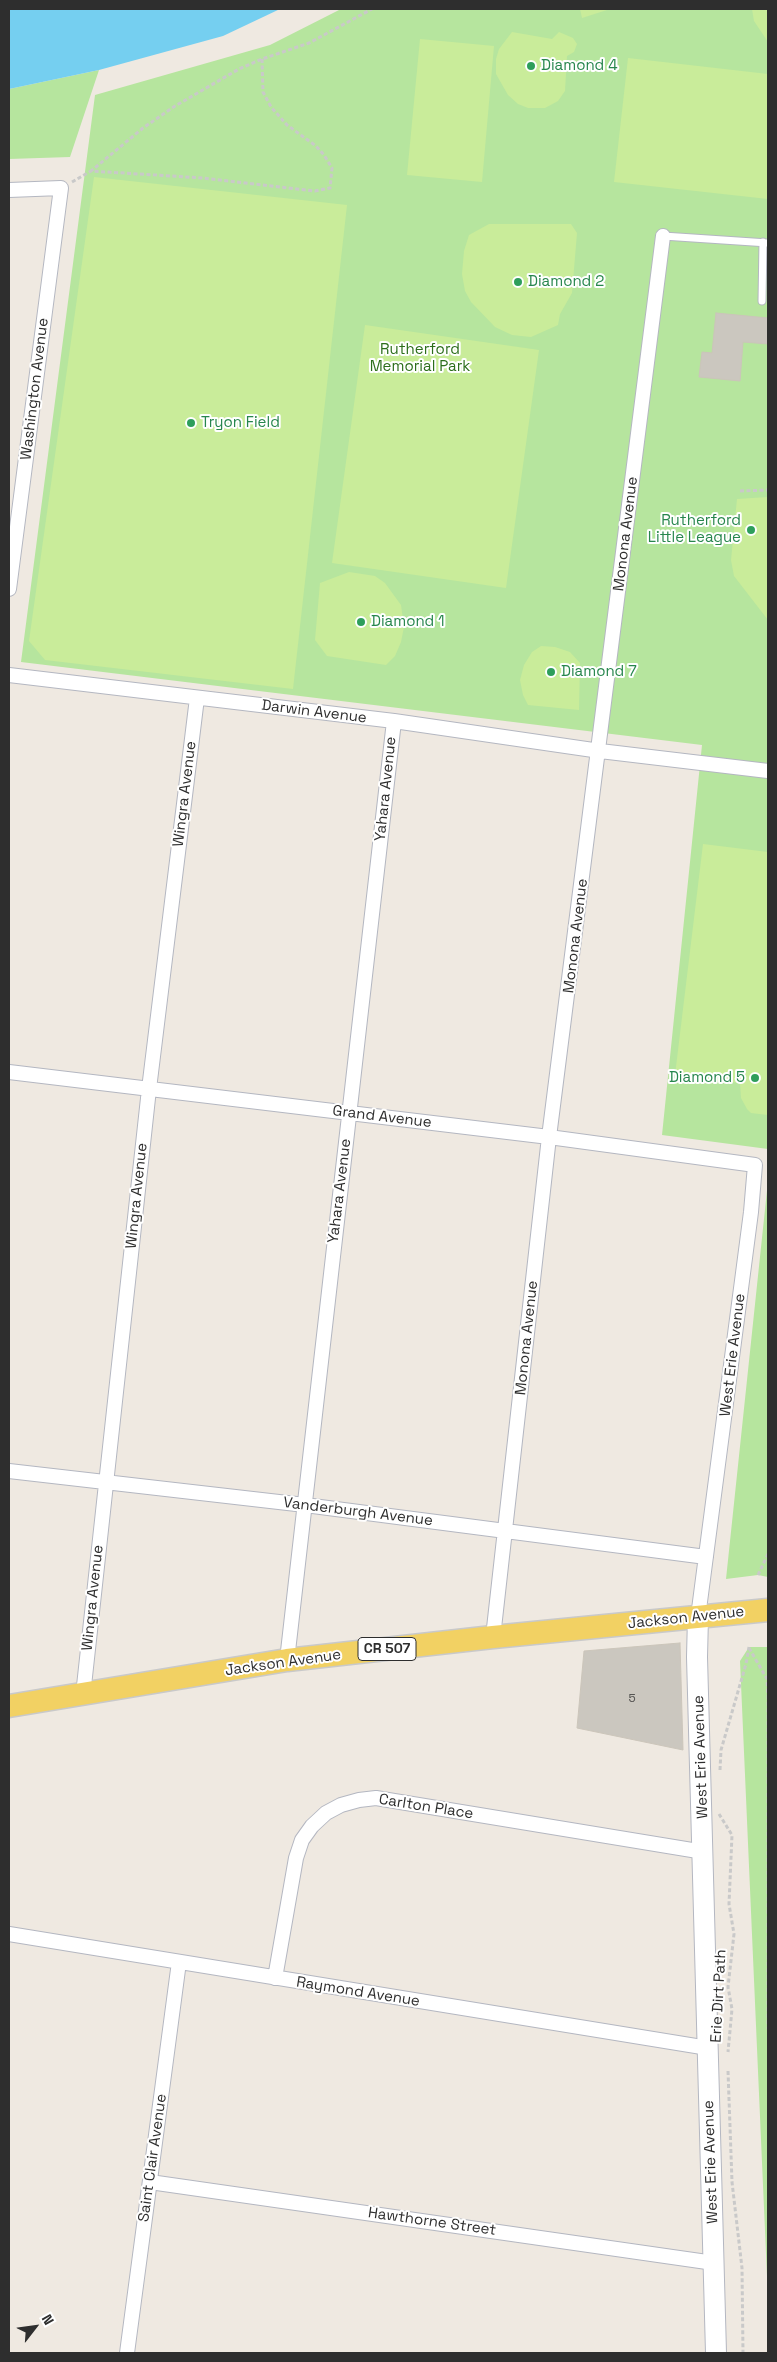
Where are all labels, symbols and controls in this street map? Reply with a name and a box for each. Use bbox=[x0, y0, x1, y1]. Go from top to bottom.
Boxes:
place label: Diamond 4 bbox=[541, 57, 617, 75]
marker: Diamond 4 bbox=[525, 60, 537, 72]
place label: Diamond 2 bbox=[528, 273, 604, 291]
marker: Diamond 2 bbox=[512, 276, 524, 288]
street label: Washington Avenue bbox=[17, 317, 53, 461]
park label: Rutherford Memorial Park bbox=[370, 341, 470, 376]
place label: Tryon Field bbox=[201, 414, 280, 432]
marker: Tryon Field bbox=[185, 417, 197, 429]
street label: Monona Avenue bbox=[610, 476, 642, 592]
place label: Rutherford Little League bbox=[648, 512, 741, 547]
marker: Rutherford Little League bbox=[745, 524, 757, 536]
place label: Diamond 1 bbox=[371, 613, 444, 631]
marker: Diamond 1 bbox=[355, 616, 367, 628]
place label: Diamond 7 bbox=[561, 663, 637, 681]
marker: Diamond 7 bbox=[545, 666, 557, 678]
street label: Darwin Avenue bbox=[260, 697, 368, 727]
street label: Yahara Avenue bbox=[372, 736, 400, 842]
street label: Wingra Avenue bbox=[170, 740, 200, 848]
street label: Monona Avenue bbox=[560, 878, 592, 994]
place label: Diamond 5 bbox=[669, 1069, 745, 1087]
marker: Diamond 5 bbox=[749, 1072, 761, 1084]
street label: Grand Avenue bbox=[331, 1102, 433, 1132]
street label: Yahara Avenue bbox=[325, 1138, 355, 1244]
street label: Wingra Avenue bbox=[122, 1142, 152, 1250]
street label: Monona Avenue bbox=[512, 1280, 542, 1396]
street label: West Erie Avenue bbox=[717, 1292, 749, 1418]
street label: Vanderburgh Avenue bbox=[282, 1494, 434, 1530]
street label: Wingra Avenue bbox=[78, 1544, 108, 1652]
street label: Jackson Avenue bbox=[627, 1603, 745, 1633]
road number: CR 507 bbox=[358, 1638, 416, 1660]
street label: Jackson Avenue bbox=[224, 1646, 342, 1680]
house number: 5 bbox=[628, 1692, 636, 1706]
street label: West Erie Avenue bbox=[690, 1695, 712, 1819]
street label: Carlton Place bbox=[377, 1791, 475, 1823]
street label: Erie Dirt Path bbox=[708, 1949, 730, 2043]
street label: Raymond Avenue bbox=[295, 1973, 421, 2011]
street label: Saint Clair Avenue bbox=[135, 2093, 171, 2223]
street label: West Erie Avenue bbox=[700, 2100, 722, 2224]
street label: Hawthorne Street bbox=[367, 2204, 497, 2240]
north arrow bbox=[10, 2302, 60, 2352]
text: N bbox=[38, 2311, 58, 2328]

